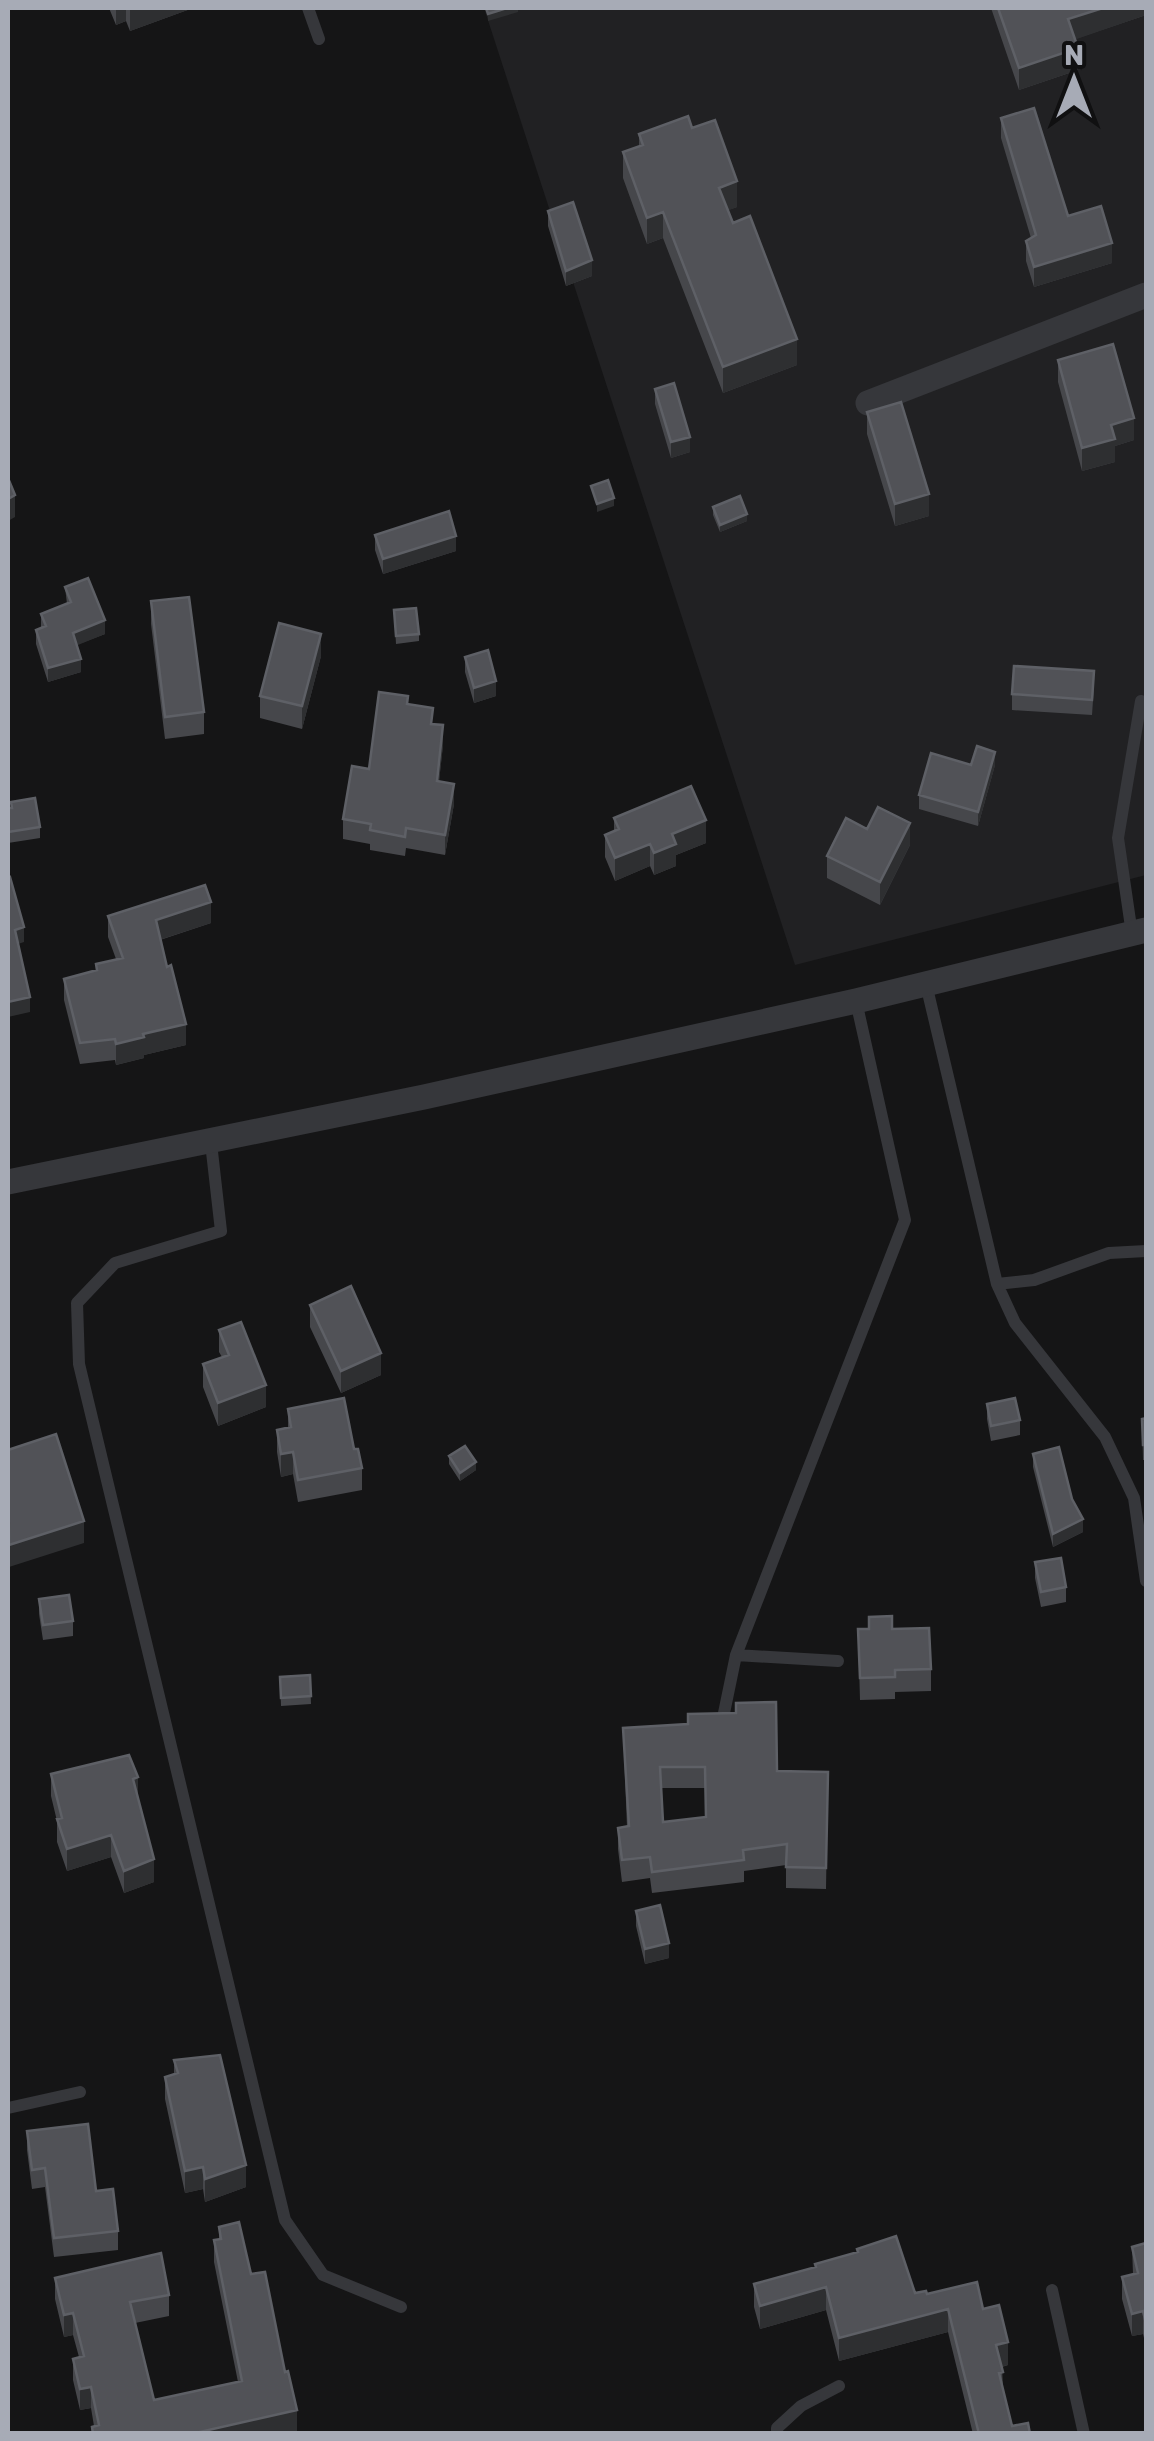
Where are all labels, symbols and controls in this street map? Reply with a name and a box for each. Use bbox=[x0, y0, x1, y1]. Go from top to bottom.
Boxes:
north arrow bbox=[1024, 30, 1124, 130]
text: N bbox=[1064, 39, 1084, 72]

